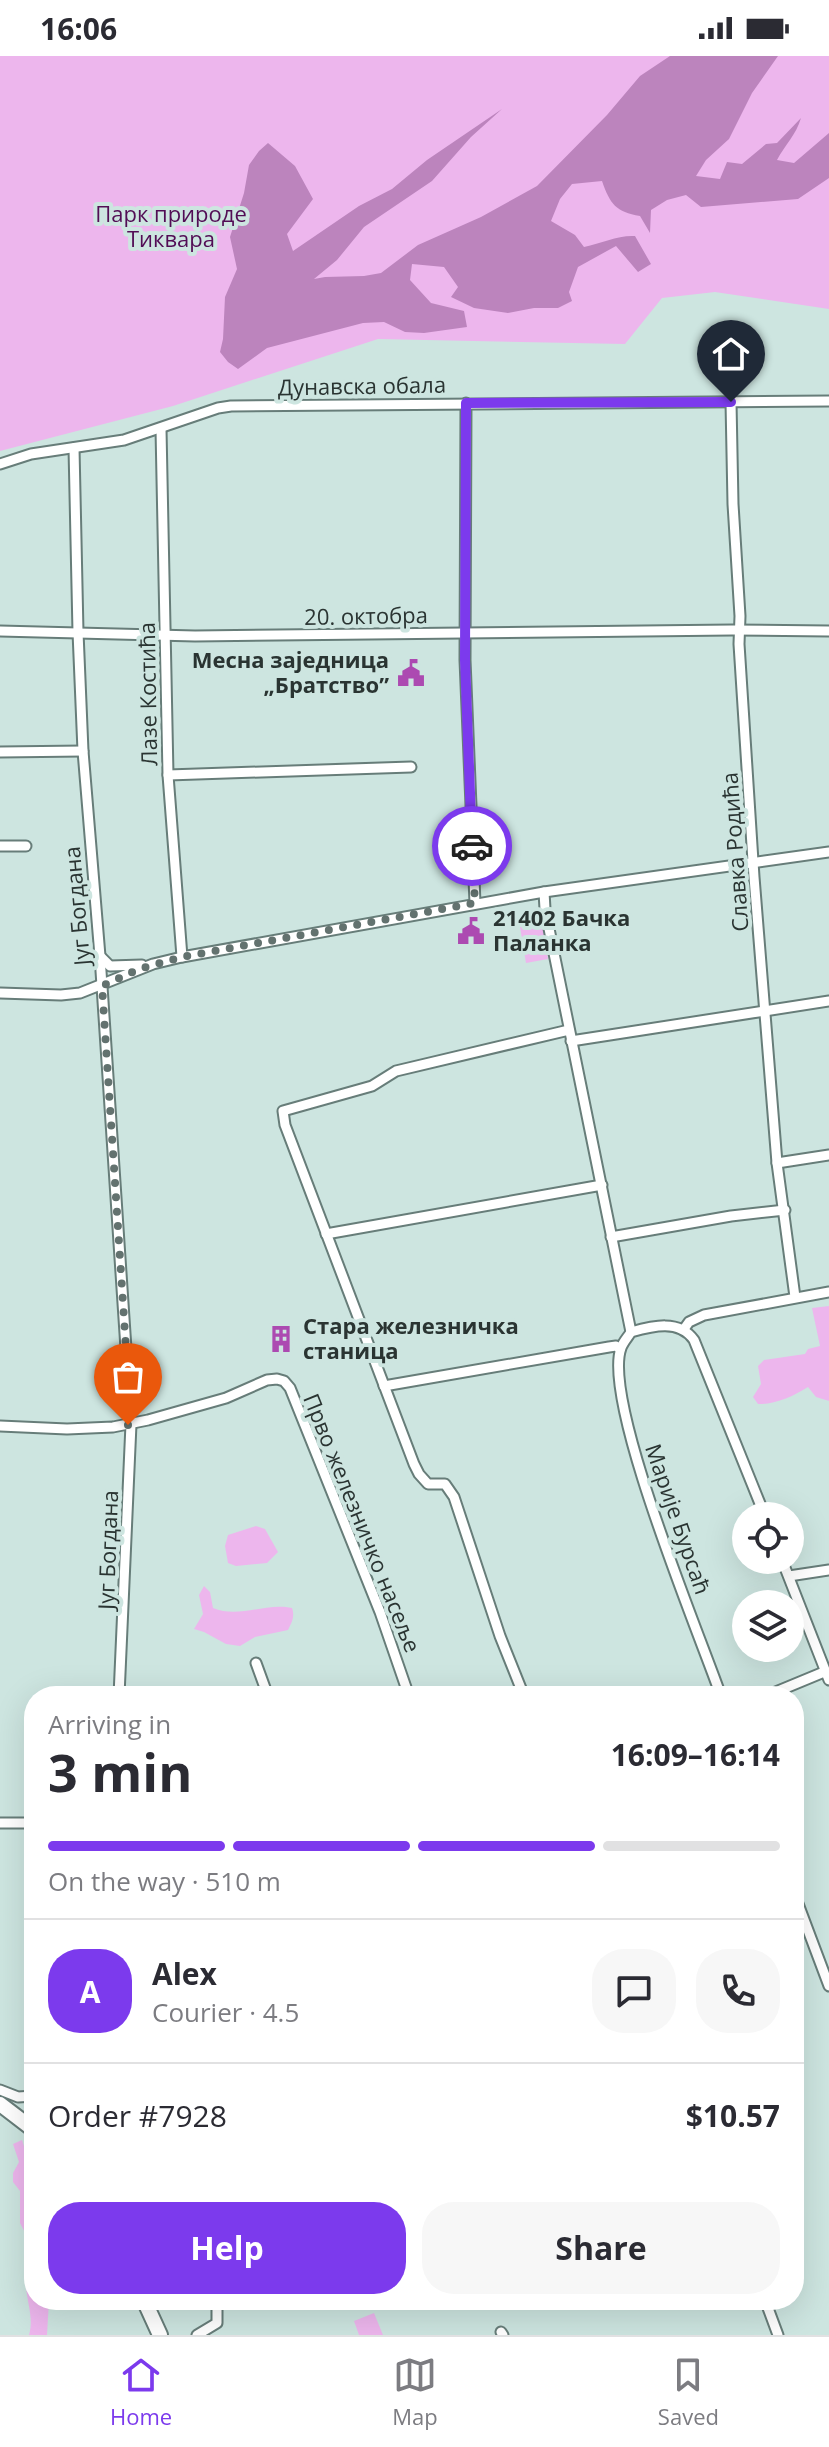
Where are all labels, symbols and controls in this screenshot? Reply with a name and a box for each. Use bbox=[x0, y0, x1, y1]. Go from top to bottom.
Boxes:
text: 16:06 bbox=[40, 8, 117, 49]
park label: Парк природе Тиквара bbox=[95, 198, 247, 253]
pin bbox=[697, 320, 765, 402]
icon: home bbox=[709, 332, 753, 376]
street label: Дунавска обала bbox=[278, 369, 446, 401]
street label: 20. октобра bbox=[304, 599, 428, 631]
street label: Лазе Костића bbox=[131, 622, 163, 766]
place label: Месна заједница „Братство” bbox=[192, 644, 389, 699]
public building icon: Месна заједница „Братство” bbox=[396, 658, 426, 688]
street label: Славка Родића bbox=[713, 771, 755, 933]
courier bbox=[432, 806, 512, 886]
icon: car bbox=[450, 824, 494, 868]
street label: Југ Богдана bbox=[56, 845, 96, 969]
place label: 21402 Бачка Паланка bbox=[493, 902, 630, 957]
public building icon: 21402 Бачка Паланка bbox=[456, 916, 486, 946]
place label: Стара железничка станица bbox=[303, 1310, 519, 1365]
building icon: Стара железничка станица bbox=[266, 1324, 296, 1354]
pin bbox=[94, 1343, 162, 1425]
icon: bag bbox=[106, 1355, 150, 1399]
street label: Прво железничко насеље bbox=[297, 1389, 429, 1656]
street label: Марије Бурсаћ bbox=[639, 1439, 719, 1598]
street label: Југ Богдана bbox=[90, 1490, 124, 1612]
map controls bbox=[732, 1502, 804, 1662]
button: locate bbox=[732, 1502, 804, 1574]
button: layers bbox=[732, 1590, 804, 1662]
text: Arriving in bbox=[48, 1706, 171, 1742]
text: 16:09–16:14 bbox=[611, 1734, 780, 1775]
text: 3 min bbox=[48, 1736, 192, 1807]
text: On the way · 510 m bbox=[48, 1863, 281, 1899]
button: chat bbox=[592, 1949, 676, 2033]
button: phone bbox=[696, 1949, 780, 2033]
text: Alex bbox=[152, 1953, 217, 1994]
text: A bbox=[80, 1971, 100, 2012]
text: Courier · 4.5 bbox=[152, 1994, 299, 2030]
text: Order #7928 bbox=[48, 2095, 227, 2136]
text: $10.57 bbox=[686, 2095, 780, 2136]
button: Help bbox=[48, 2202, 406, 2294]
button: Share bbox=[422, 2202, 780, 2294]
tab: Home bbox=[110, 2353, 172, 2431]
tab: Map bbox=[392, 2353, 438, 2431]
tab: Saved bbox=[658, 2353, 719, 2431]

